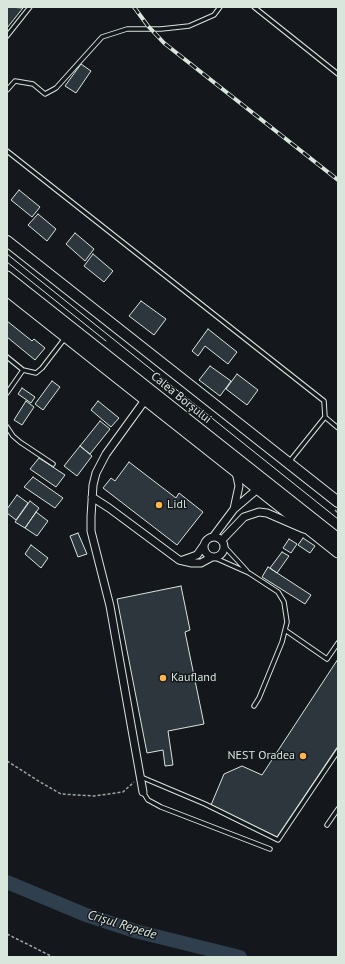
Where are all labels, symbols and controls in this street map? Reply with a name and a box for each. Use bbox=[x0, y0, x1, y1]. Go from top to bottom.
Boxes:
street label: Calea Borșului bbox=[148, 369, 214, 427]
place label: Lidl bbox=[167, 498, 186, 512]
marker: Lidl bbox=[154, 500, 164, 510]
place label: Kaufland bbox=[171, 671, 216, 685]
marker: Kaufland bbox=[158, 673, 168, 683]
place label: NEST Oradea bbox=[228, 749, 295, 763]
marker: NEST Oradea bbox=[298, 751, 308, 761]
water label: Crișul Repede bbox=[86, 907, 158, 943]

